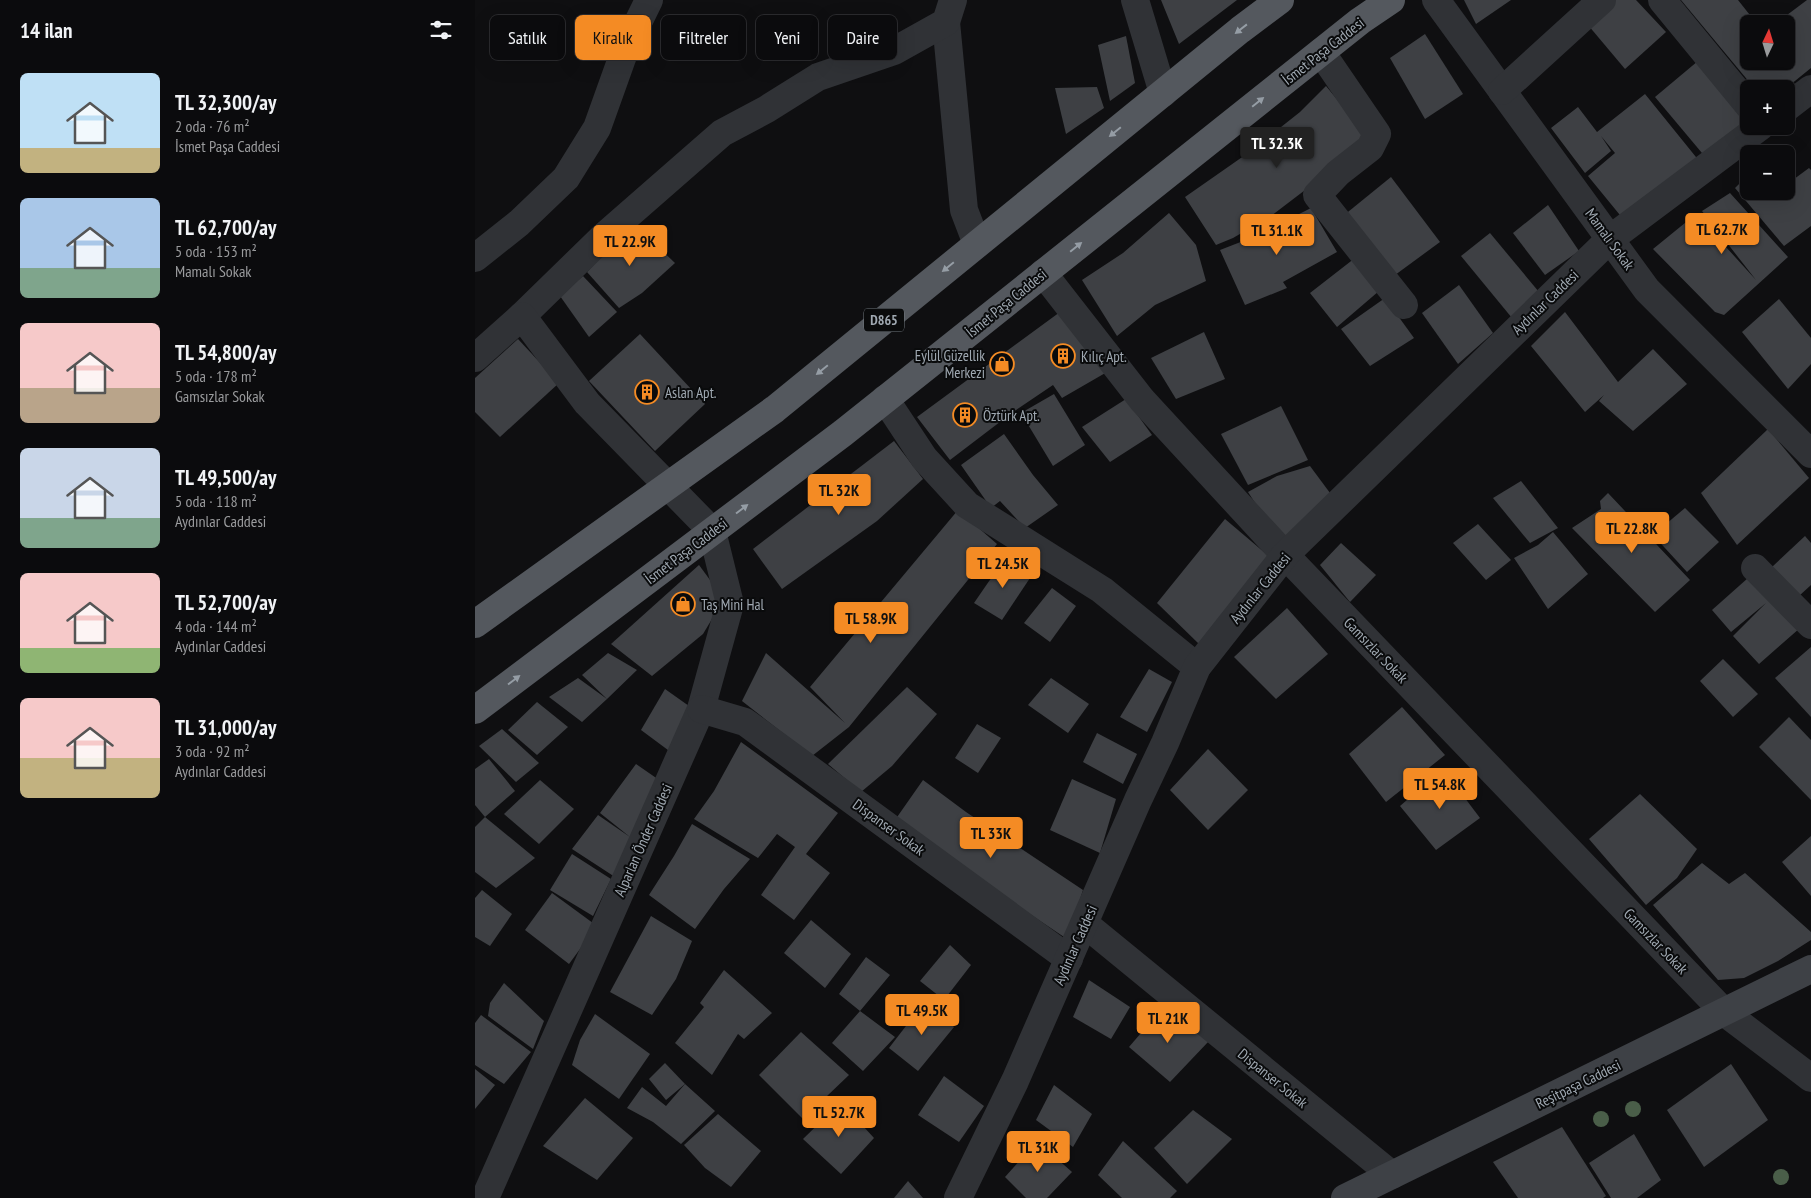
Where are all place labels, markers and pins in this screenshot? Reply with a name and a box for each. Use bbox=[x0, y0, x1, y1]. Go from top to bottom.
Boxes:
pin: TL 32.3K bbox=[1225, 126, 1329, 169]
pin: TL 62.7K bbox=[1670, 212, 1774, 255]
pin: TL 31.1K bbox=[1225, 214, 1329, 256]
pin: TL 22.9K bbox=[578, 224, 682, 267]
building icon: Kılıç Apt. bbox=[1050, 343, 1076, 369]
place label: Eylül Güzellik Merkezi bbox=[915, 346, 985, 382]
place label: Kılıç Apt. bbox=[1081, 347, 1127, 366]
shop icon: Eylül Güzellik Merkezi bbox=[989, 351, 1015, 377]
building icon: Aslan Apt. bbox=[634, 379, 660, 405]
place label: Aslan Apt. bbox=[665, 383, 717, 402]
building icon: Öztürk Apt. bbox=[952, 402, 978, 428]
place label: Öztürk Apt. bbox=[983, 406, 1040, 425]
pin: TL 32K bbox=[798, 474, 880, 516]
pin: TL 22.8K bbox=[1580, 512, 1684, 554]
pin: TL 24.5K bbox=[951, 546, 1055, 589]
shop icon: Taş Mini Hal bbox=[670, 591, 696, 617]
place label: Taş Mini Hal bbox=[701, 595, 765, 614]
pin: TL 58.9K bbox=[819, 602, 923, 644]
pin: TL 54.8K bbox=[1388, 768, 1492, 810]
pin: TL 33K bbox=[950, 816, 1032, 859]
pin: TL 49.5K bbox=[870, 994, 974, 1036]
pin: TL 21K bbox=[1127, 1002, 1209, 1044]
pin: TL 52.7K bbox=[787, 1096, 891, 1138]
pin: TL 31K bbox=[997, 1130, 1079, 1173]

